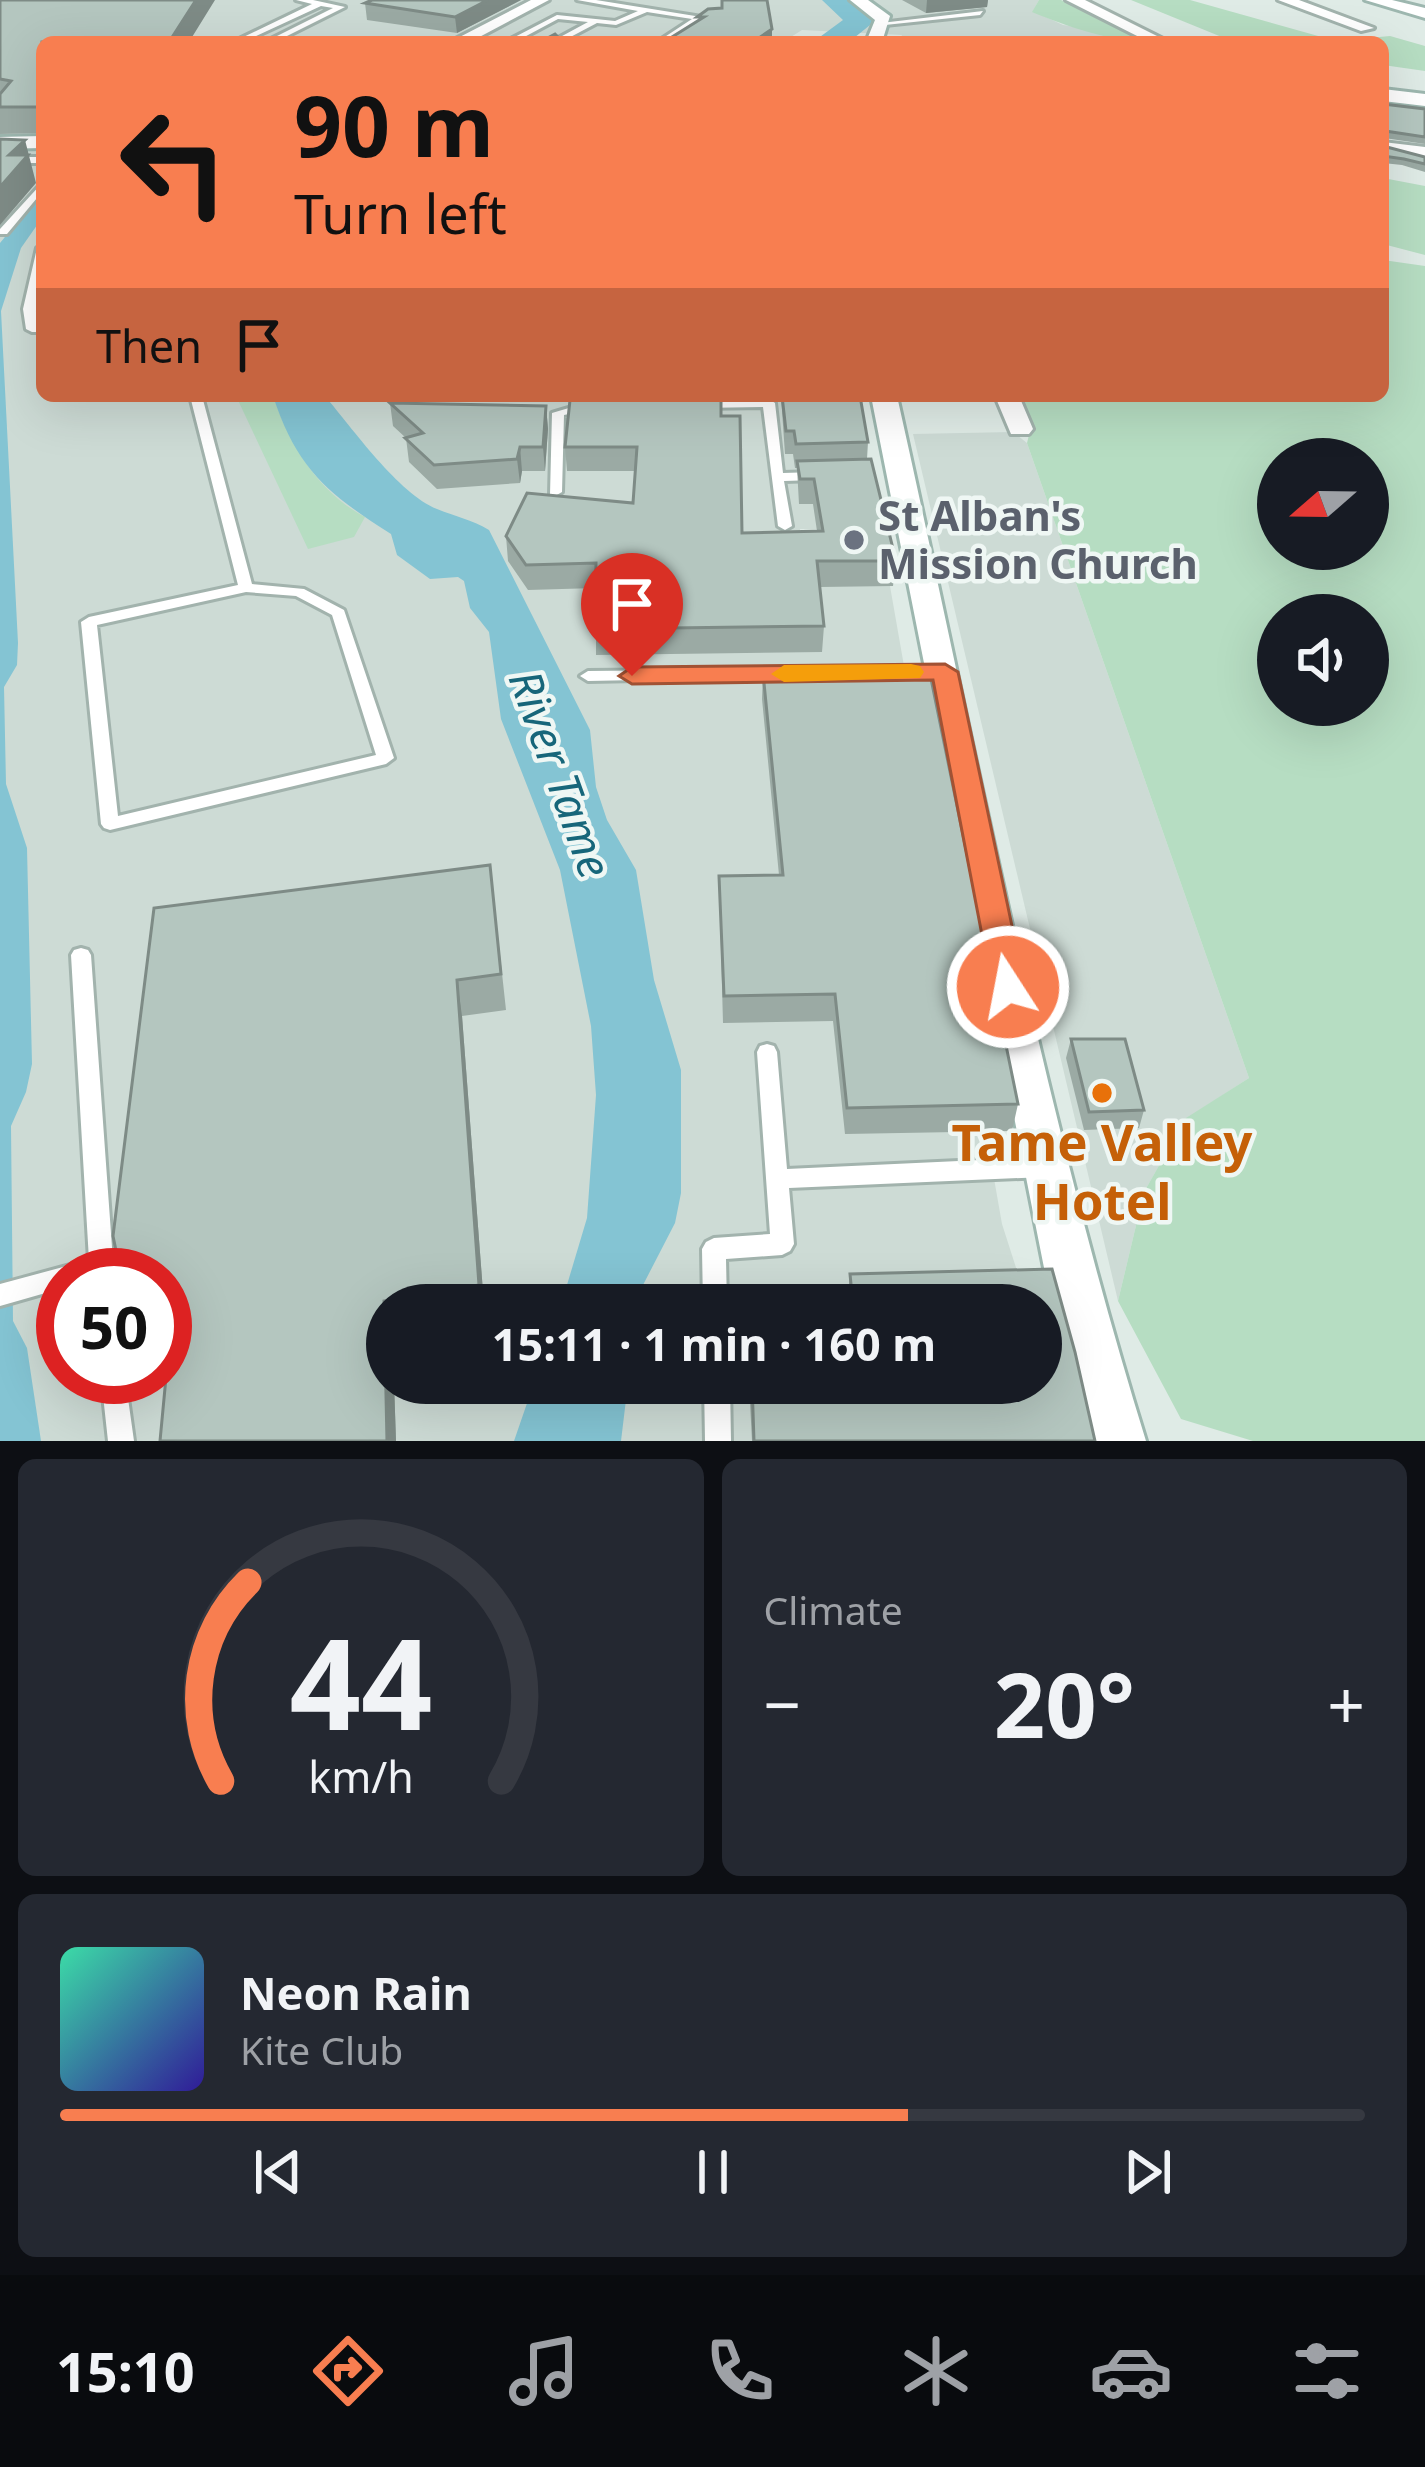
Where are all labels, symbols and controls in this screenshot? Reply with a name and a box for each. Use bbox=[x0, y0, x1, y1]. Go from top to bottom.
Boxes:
text: 90 m bbox=[294, 67, 494, 182]
icon: left bbox=[96, 84, 252, 240]
text: Turn left bbox=[294, 176, 507, 250]
icon: arrive bbox=[226, 312, 292, 378]
text: Then bbox=[96, 315, 202, 376]
north arrow bbox=[1257, 438, 1389, 570]
map controls bbox=[1257, 438, 1389, 726]
place label: St Alban's Mission Church bbox=[878, 486, 1198, 591]
marker: St Alban's Mission Church bbox=[841, 527, 867, 553]
pin bbox=[581, 553, 683, 676]
icon: arrive bbox=[599, 571, 665, 637]
button: sound bbox=[1257, 594, 1389, 726]
water label: River Tame bbox=[496, 661, 627, 886]
position arrow bbox=[945, 924, 1071, 1050]
marker: Tame Valley Hotel bbox=[1089, 1080, 1115, 1106]
place label: Tame Valley Hotel bbox=[952, 1106, 1253, 1235]
speed limit sign: 50 bbox=[36, 1248, 192, 1404]
text: 15:11 · 1 min · 160 m bbox=[492, 1313, 936, 1374]
text: Climate bbox=[764, 1583, 903, 1636]
text: 44 bbox=[289, 1597, 432, 1767]
text: 20° bbox=[994, 1642, 1135, 1764]
text: − bbox=[764, 1658, 801, 1748]
text: + bbox=[1327, 1658, 1365, 1748]
text: km/h bbox=[308, 1746, 413, 1805]
text: Neon Rain bbox=[240, 1962, 472, 2023]
text: Kite Club bbox=[240, 2023, 403, 2076]
icon: previous bbox=[245, 2139, 311, 2205]
icon: pause bbox=[680, 2139, 746, 2205]
icon: next bbox=[1115, 2139, 1181, 2205]
icon: directions bbox=[306, 2329, 390, 2413]
icon: music bbox=[502, 2329, 586, 2413]
icon: phone bbox=[698, 2329, 782, 2413]
icon: climate bbox=[894, 2329, 978, 2413]
icon: car bbox=[1089, 2329, 1173, 2413]
icon: filters bbox=[1285, 2329, 1369, 2413]
text: 15:10 bbox=[56, 2334, 195, 2408]

